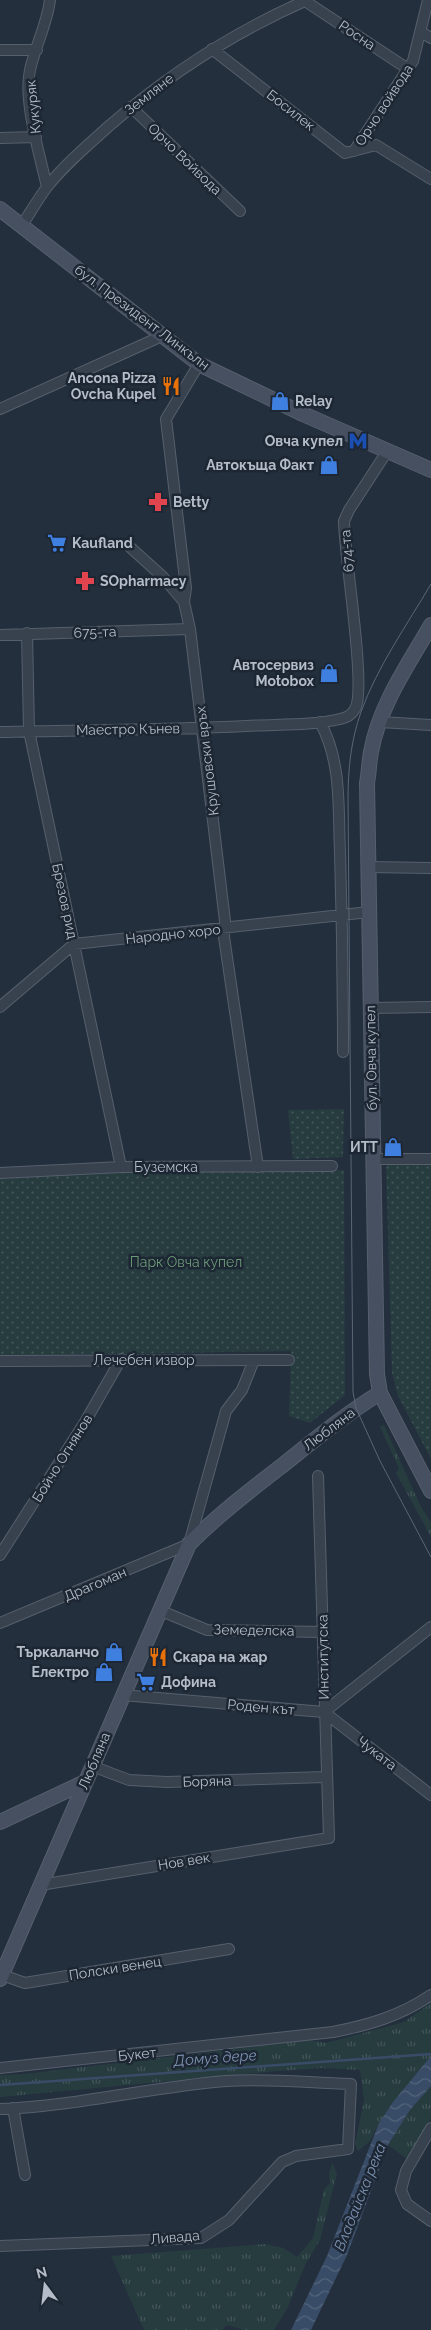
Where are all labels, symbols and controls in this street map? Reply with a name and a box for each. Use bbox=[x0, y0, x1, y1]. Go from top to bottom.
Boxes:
street label: Росна bbox=[336, 17, 378, 53]
street label: Орчо войвода bbox=[352, 61, 416, 149]
street label: Земляне bbox=[122, 70, 176, 118]
street label: Кукуряк bbox=[22, 79, 44, 135]
street label: Босилек bbox=[264, 86, 318, 134]
street label: Орчо Войвода bbox=[145, 120, 225, 198]
street label: бул. Президент Линкълн bbox=[71, 261, 213, 373]
place label: Ancona Pizza Ovcha Kupel bbox=[68, 370, 157, 402]
restaurant icon: Ancona Pizza Ovcha Kupel bbox=[160, 375, 182, 397]
shop icon: Relay bbox=[269, 390, 291, 412]
place label: Relay bbox=[295, 393, 333, 409]
metro station icon: Овча купел bbox=[347, 430, 369, 452]
place label: Овча купел bbox=[265, 433, 343, 449]
shop icon: Автокъща Факт bbox=[318, 454, 340, 476]
place label: Автокъща Факт bbox=[206, 457, 314, 473]
pharmacy icon: Betty bbox=[147, 491, 169, 513]
place label: Betty bbox=[173, 494, 210, 510]
street label: 674-та bbox=[337, 529, 357, 573]
supermarket icon: Kaufland bbox=[46, 532, 68, 554]
place label: Kaufland bbox=[72, 535, 133, 551]
pharmacy icon: SOpharmacy bbox=[74, 570, 96, 592]
place label: SOpharmacy bbox=[100, 573, 187, 589]
street label: 675-та bbox=[73, 623, 117, 641]
place label: Автосервиз Motobox bbox=[233, 657, 315, 689]
shop icon: Автосервиз Motobox bbox=[318, 662, 340, 684]
street label: Крушовски връх bbox=[192, 705, 222, 817]
street label: Маестро Кънев bbox=[76, 720, 180, 738]
street label: Брезов рид bbox=[49, 862, 81, 940]
street label: Народно хоро bbox=[125, 921, 221, 947]
street label: бул. Овча купел bbox=[362, 1005, 380, 1111]
shop icon: ИТТ bbox=[382, 1136, 404, 1158]
place label: ИТТ bbox=[350, 1139, 378, 1155]
street label: Буземска bbox=[134, 1159, 198, 1175]
park label: Парк Овча купел bbox=[130, 1254, 242, 1270]
street label: Лечебен извор bbox=[93, 1352, 195, 1368]
street label: Любляна bbox=[300, 1404, 358, 1454]
street label: Бойчо Огнянов bbox=[29, 1411, 95, 1505]
street label: Драгоман bbox=[61, 1564, 129, 1604]
street label: Институтска bbox=[314, 1614, 332, 1700]
street label: Земеделска bbox=[213, 1621, 295, 1639]
shop icon: Търкаланчо bbox=[103, 1641, 125, 1663]
place label: Търкаланчо bbox=[17, 1644, 100, 1660]
restaurant icon: Скара на жар bbox=[147, 1646, 169, 1668]
place label: Скара на жар bbox=[173, 1649, 268, 1665]
shop icon: Електро bbox=[93, 1661, 115, 1683]
place label: Електро bbox=[32, 1664, 90, 1680]
supermarket icon: Дофина bbox=[135, 1671, 157, 1693]
place label: Дофина bbox=[161, 1674, 216, 1690]
street label: Роден кът bbox=[227, 1696, 296, 1718]
street label: Любляна bbox=[75, 1730, 113, 1792]
street label: Чуката bbox=[354, 1733, 400, 1773]
street label: Боряна bbox=[182, 1772, 232, 1790]
street label: Нов век bbox=[157, 1849, 211, 1873]
street label: Полски венец bbox=[68, 1953, 162, 1983]
street label: Букет bbox=[117, 2044, 157, 2064]
water label: Домуз дере bbox=[172, 2046, 257, 2070]
water label: Владайска река bbox=[330, 2141, 390, 2253]
street label: Ливада bbox=[150, 2227, 200, 2247]
north arrow bbox=[20, 2260, 70, 2310]
text: N bbox=[34, 2263, 49, 2282]

